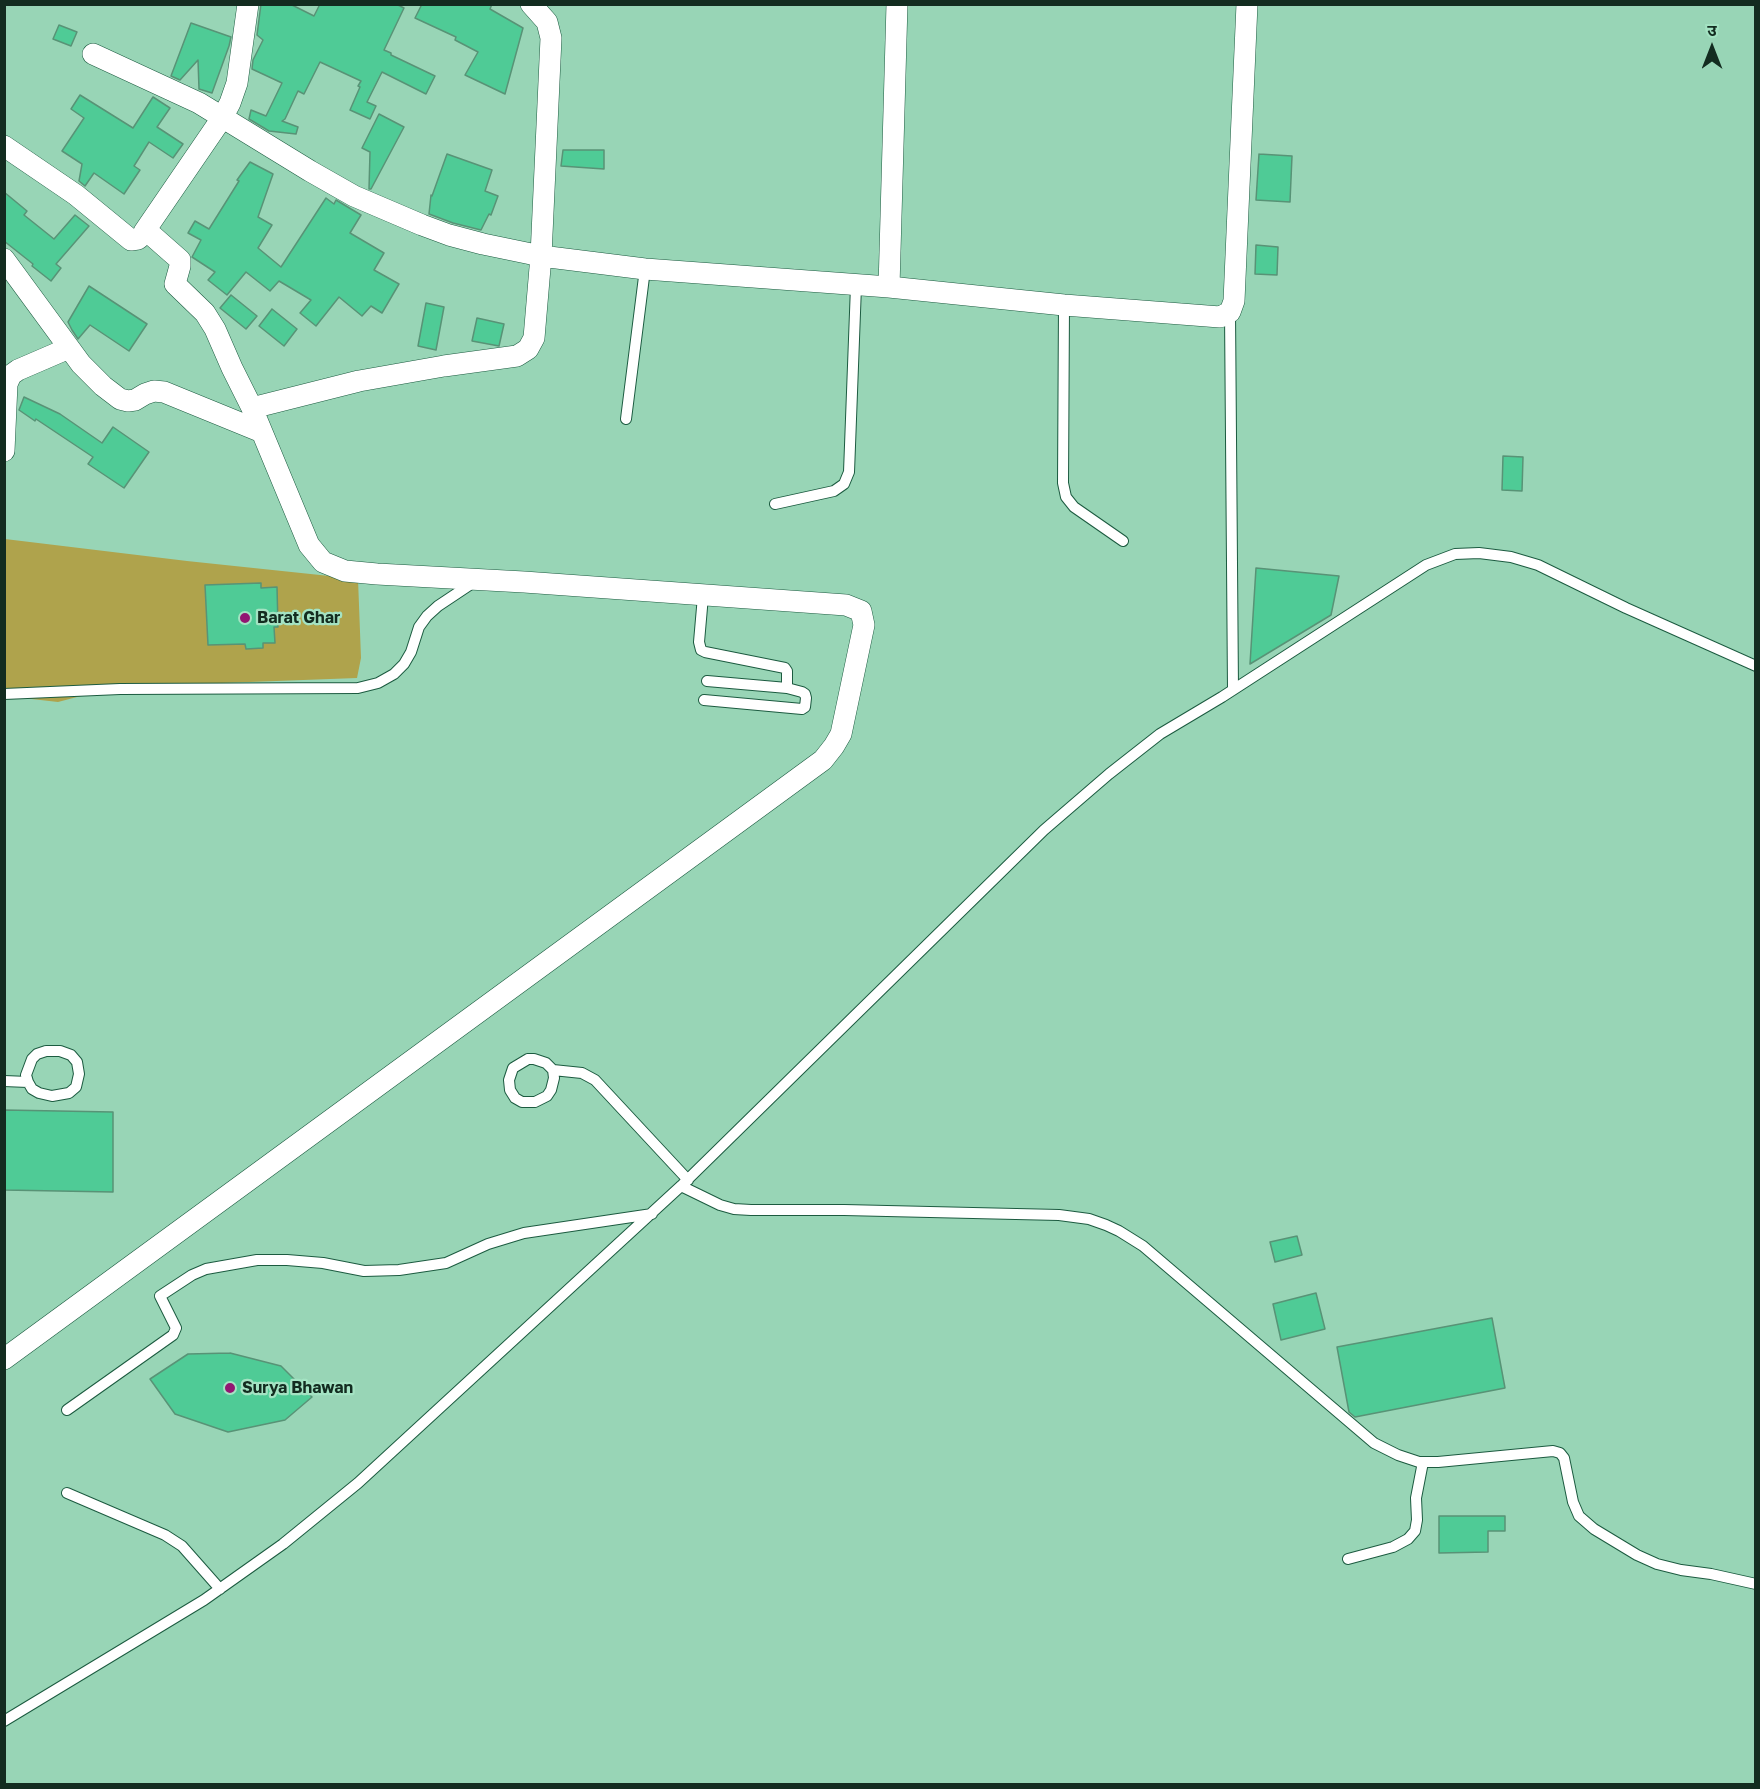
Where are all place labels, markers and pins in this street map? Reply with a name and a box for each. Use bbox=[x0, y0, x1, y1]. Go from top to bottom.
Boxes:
place label: Barat Ghar bbox=[257, 608, 340, 628]
marker: Barat Ghar bbox=[238, 611, 252, 625]
place label: Surya Bhawan bbox=[242, 1378, 353, 1398]
marker: Surya Bhawan bbox=[223, 1381, 237, 1395]

